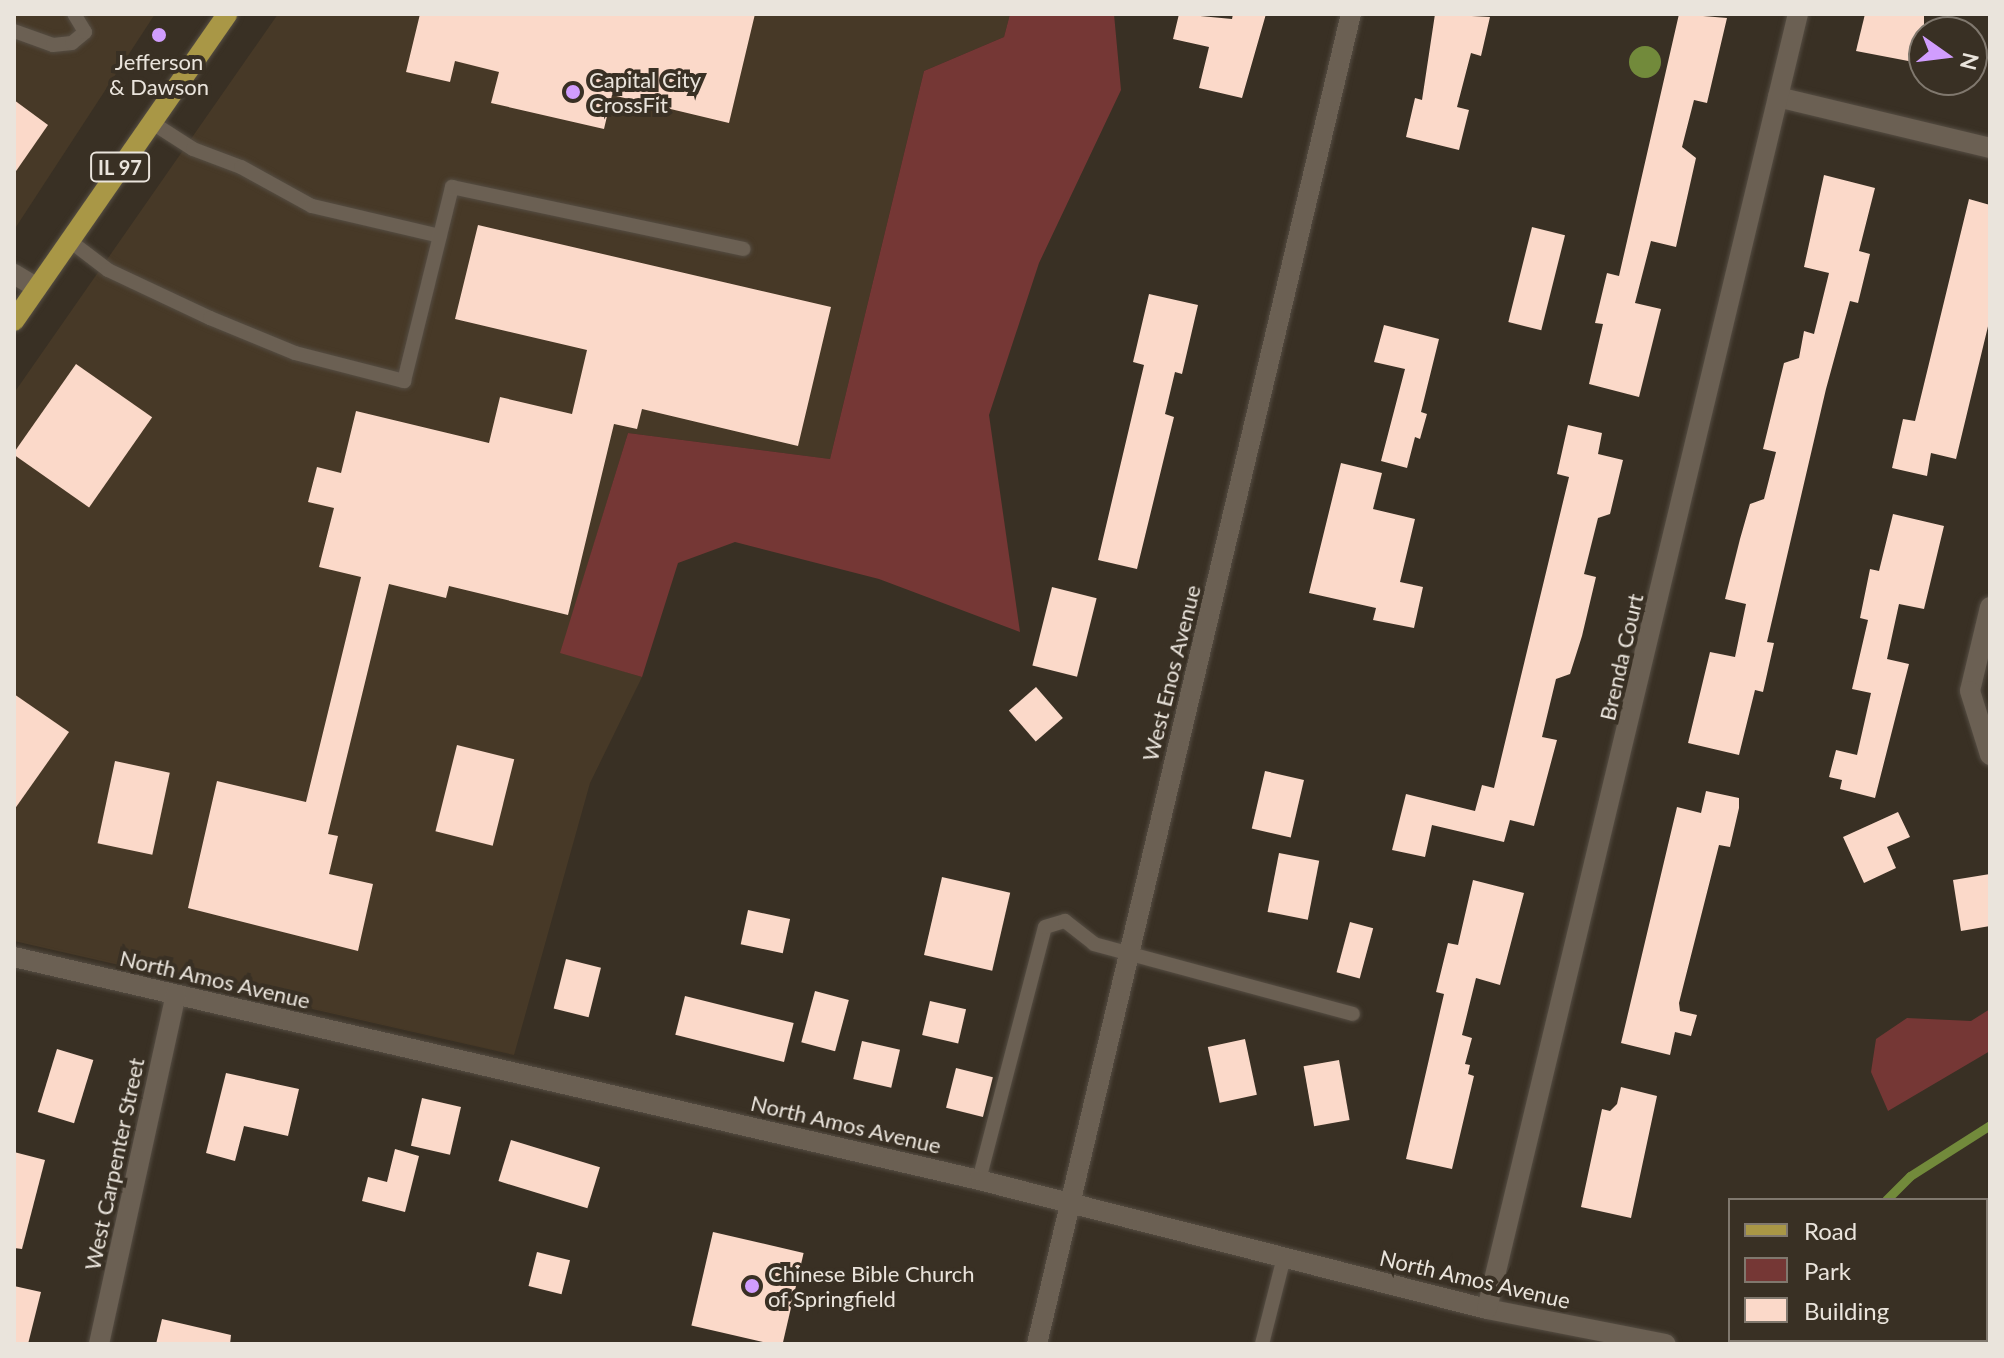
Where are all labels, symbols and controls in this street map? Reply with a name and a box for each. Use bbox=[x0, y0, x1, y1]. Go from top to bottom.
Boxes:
north arrow bbox=[1908, 16, 1988, 96]
marker: Jefferson & Dawson bbox=[150, 26, 168, 44]
place label: Jefferson & Dawson bbox=[109, 48, 209, 100]
text: N bbox=[1955, 50, 1985, 73]
place label: Capital City CrossFit bbox=[589, 66, 701, 118]
marker: Capital City CrossFit bbox=[564, 83, 582, 101]
road number: IL 97 bbox=[88, 151, 152, 183]
street label: West Enos Avenue bbox=[1136, 582, 1206, 764]
street label: Brenda Court bbox=[1594, 591, 1648, 723]
street label: North Amos Avenue bbox=[116, 944, 314, 1014]
street label: West Carpenter Street bbox=[79, 1055, 149, 1273]
street label: North Amos Avenue bbox=[747, 1089, 945, 1159]
legend bbox=[1728, 1198, 1988, 1342]
text: Road bbox=[1804, 1216, 1857, 1245]
street label: North Amos Avenue bbox=[1376, 1244, 1574, 1314]
text: Park bbox=[1804, 1256, 1851, 1285]
place label: Chinese Bible Church of Springfield bbox=[768, 1260, 975, 1312]
marker: Chinese Bible Church of Springfield bbox=[743, 1277, 761, 1295]
text: Building bbox=[1804, 1296, 1889, 1325]

